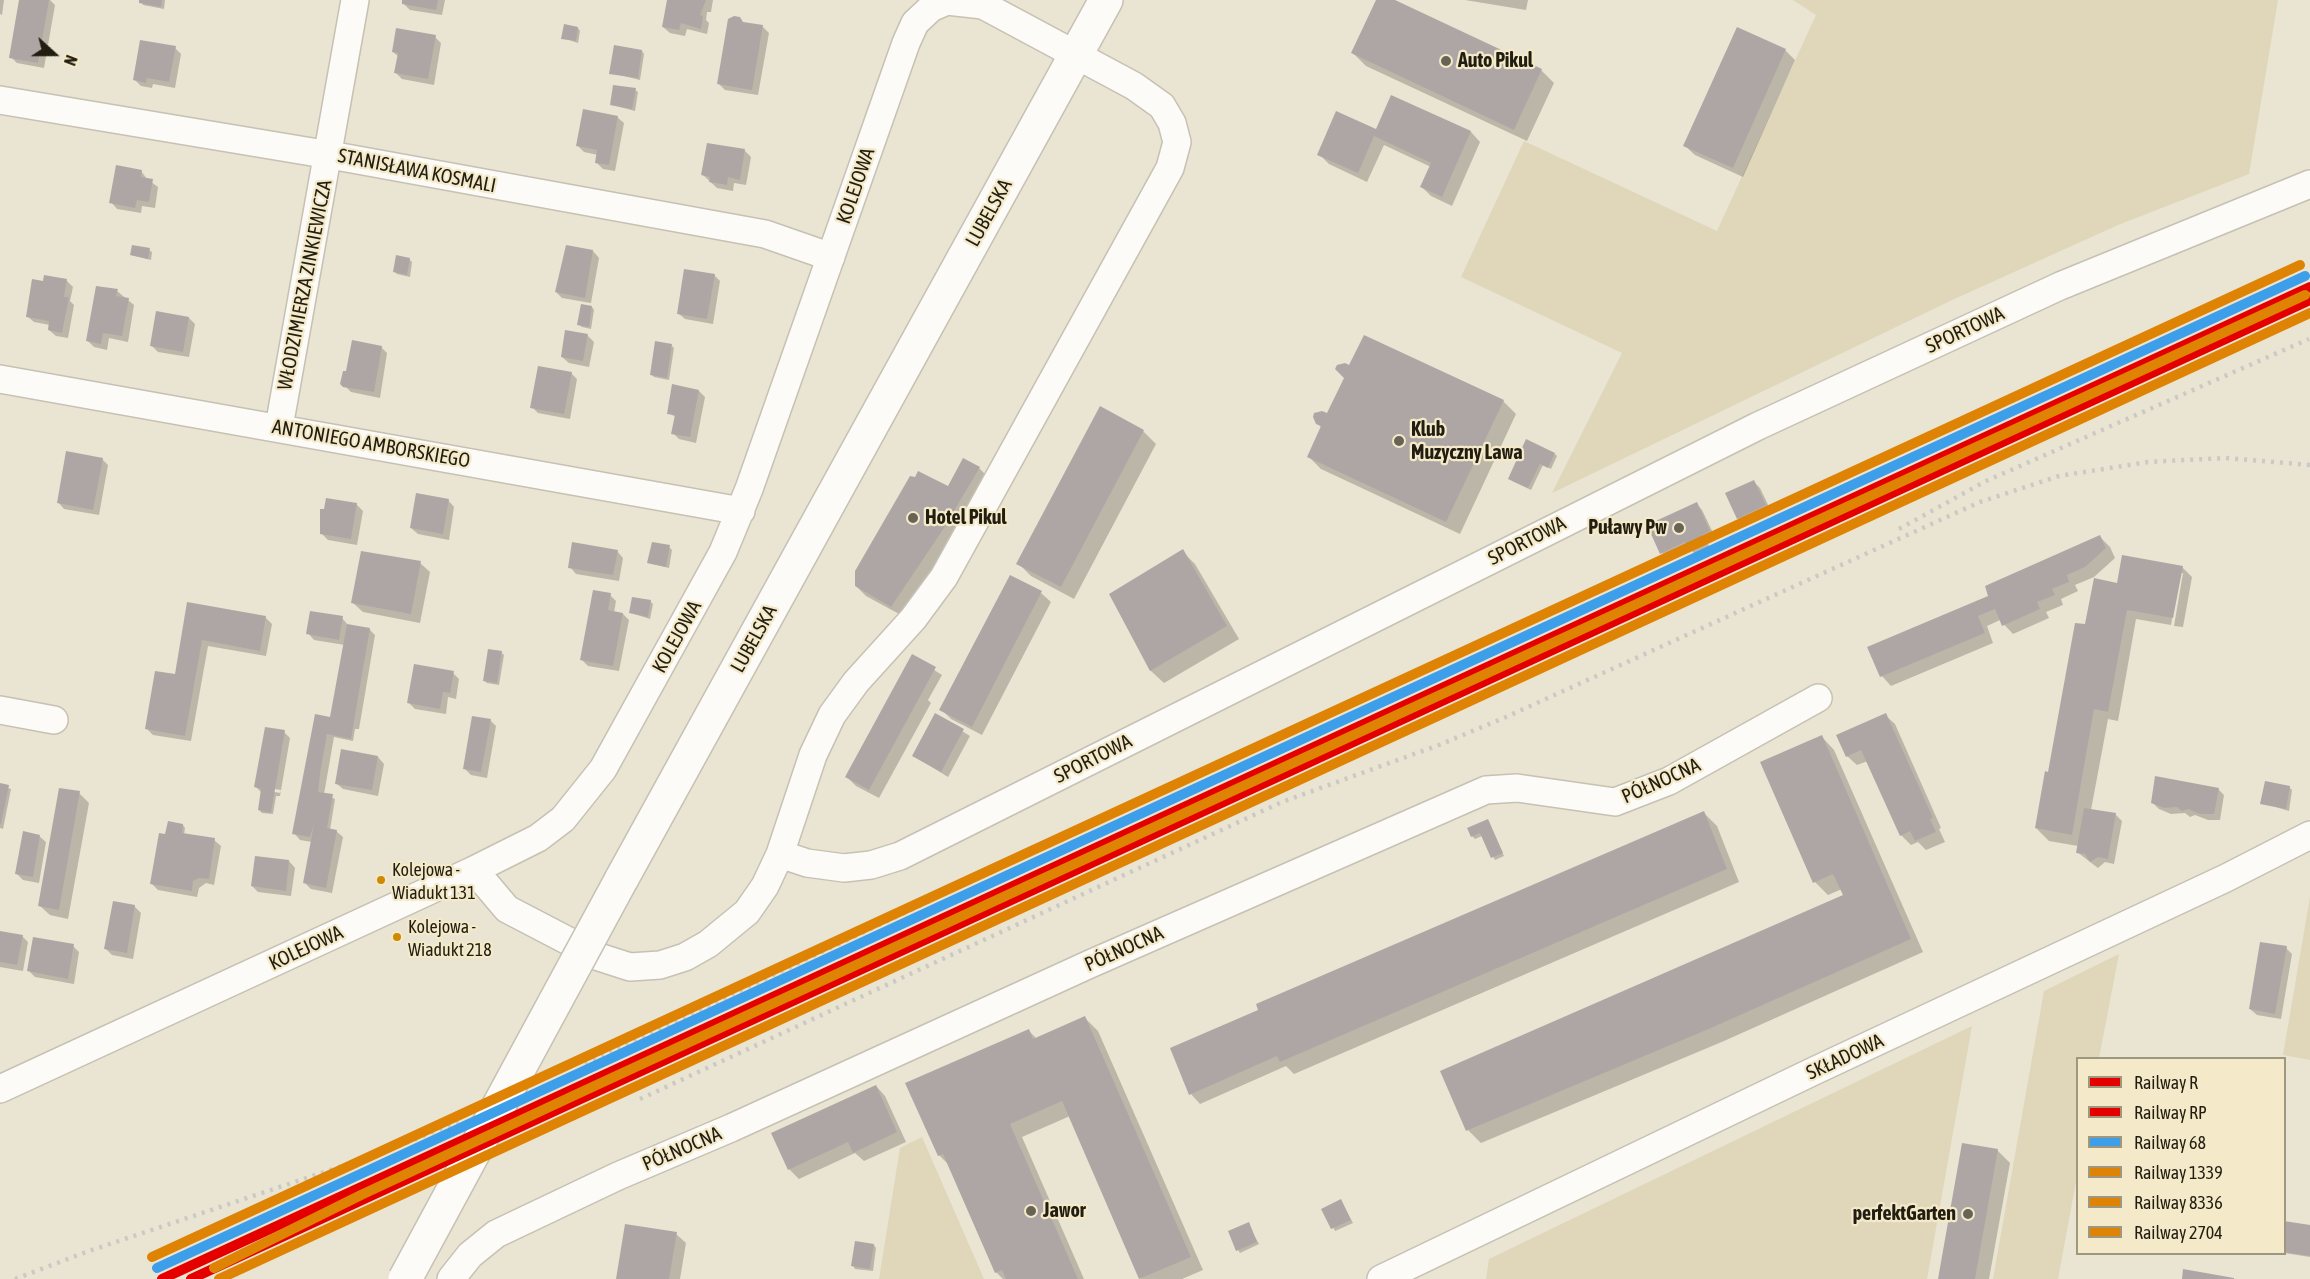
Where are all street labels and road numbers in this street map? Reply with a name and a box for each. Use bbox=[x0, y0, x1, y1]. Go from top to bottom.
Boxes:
street label: STANISŁAWA KOSMALI bbox=[336, 144, 498, 198]
street label: KOLEJOWA bbox=[832, 145, 880, 227]
street label: LUBELSKA bbox=[961, 175, 1017, 251]
street label: WŁODZIMIERZA ZINKIEWICZA bbox=[273, 178, 337, 392]
street label: SPORTOWA bbox=[1922, 301, 2008, 359]
street label: ANTONIEGO AMBORSKIEGO bbox=[270, 415, 472, 473]
street label: SPORTOWA bbox=[1484, 511, 1570, 571]
street label: KOLEJOWA bbox=[647, 597, 707, 677]
street label: LUBELSKA bbox=[726, 601, 782, 677]
street label: SPORTOWA bbox=[1050, 729, 1136, 789]
street label: PÓŁNOCNA bbox=[1618, 753, 1704, 809]
street label: KOLEJOWA bbox=[265, 920, 347, 976]
street label: PÓŁNOCNA bbox=[1081, 921, 1167, 977]
street label: SKŁADOWA bbox=[1803, 1029, 1887, 1085]
street label: PÓŁNOCNA bbox=[639, 1122, 725, 1176]

